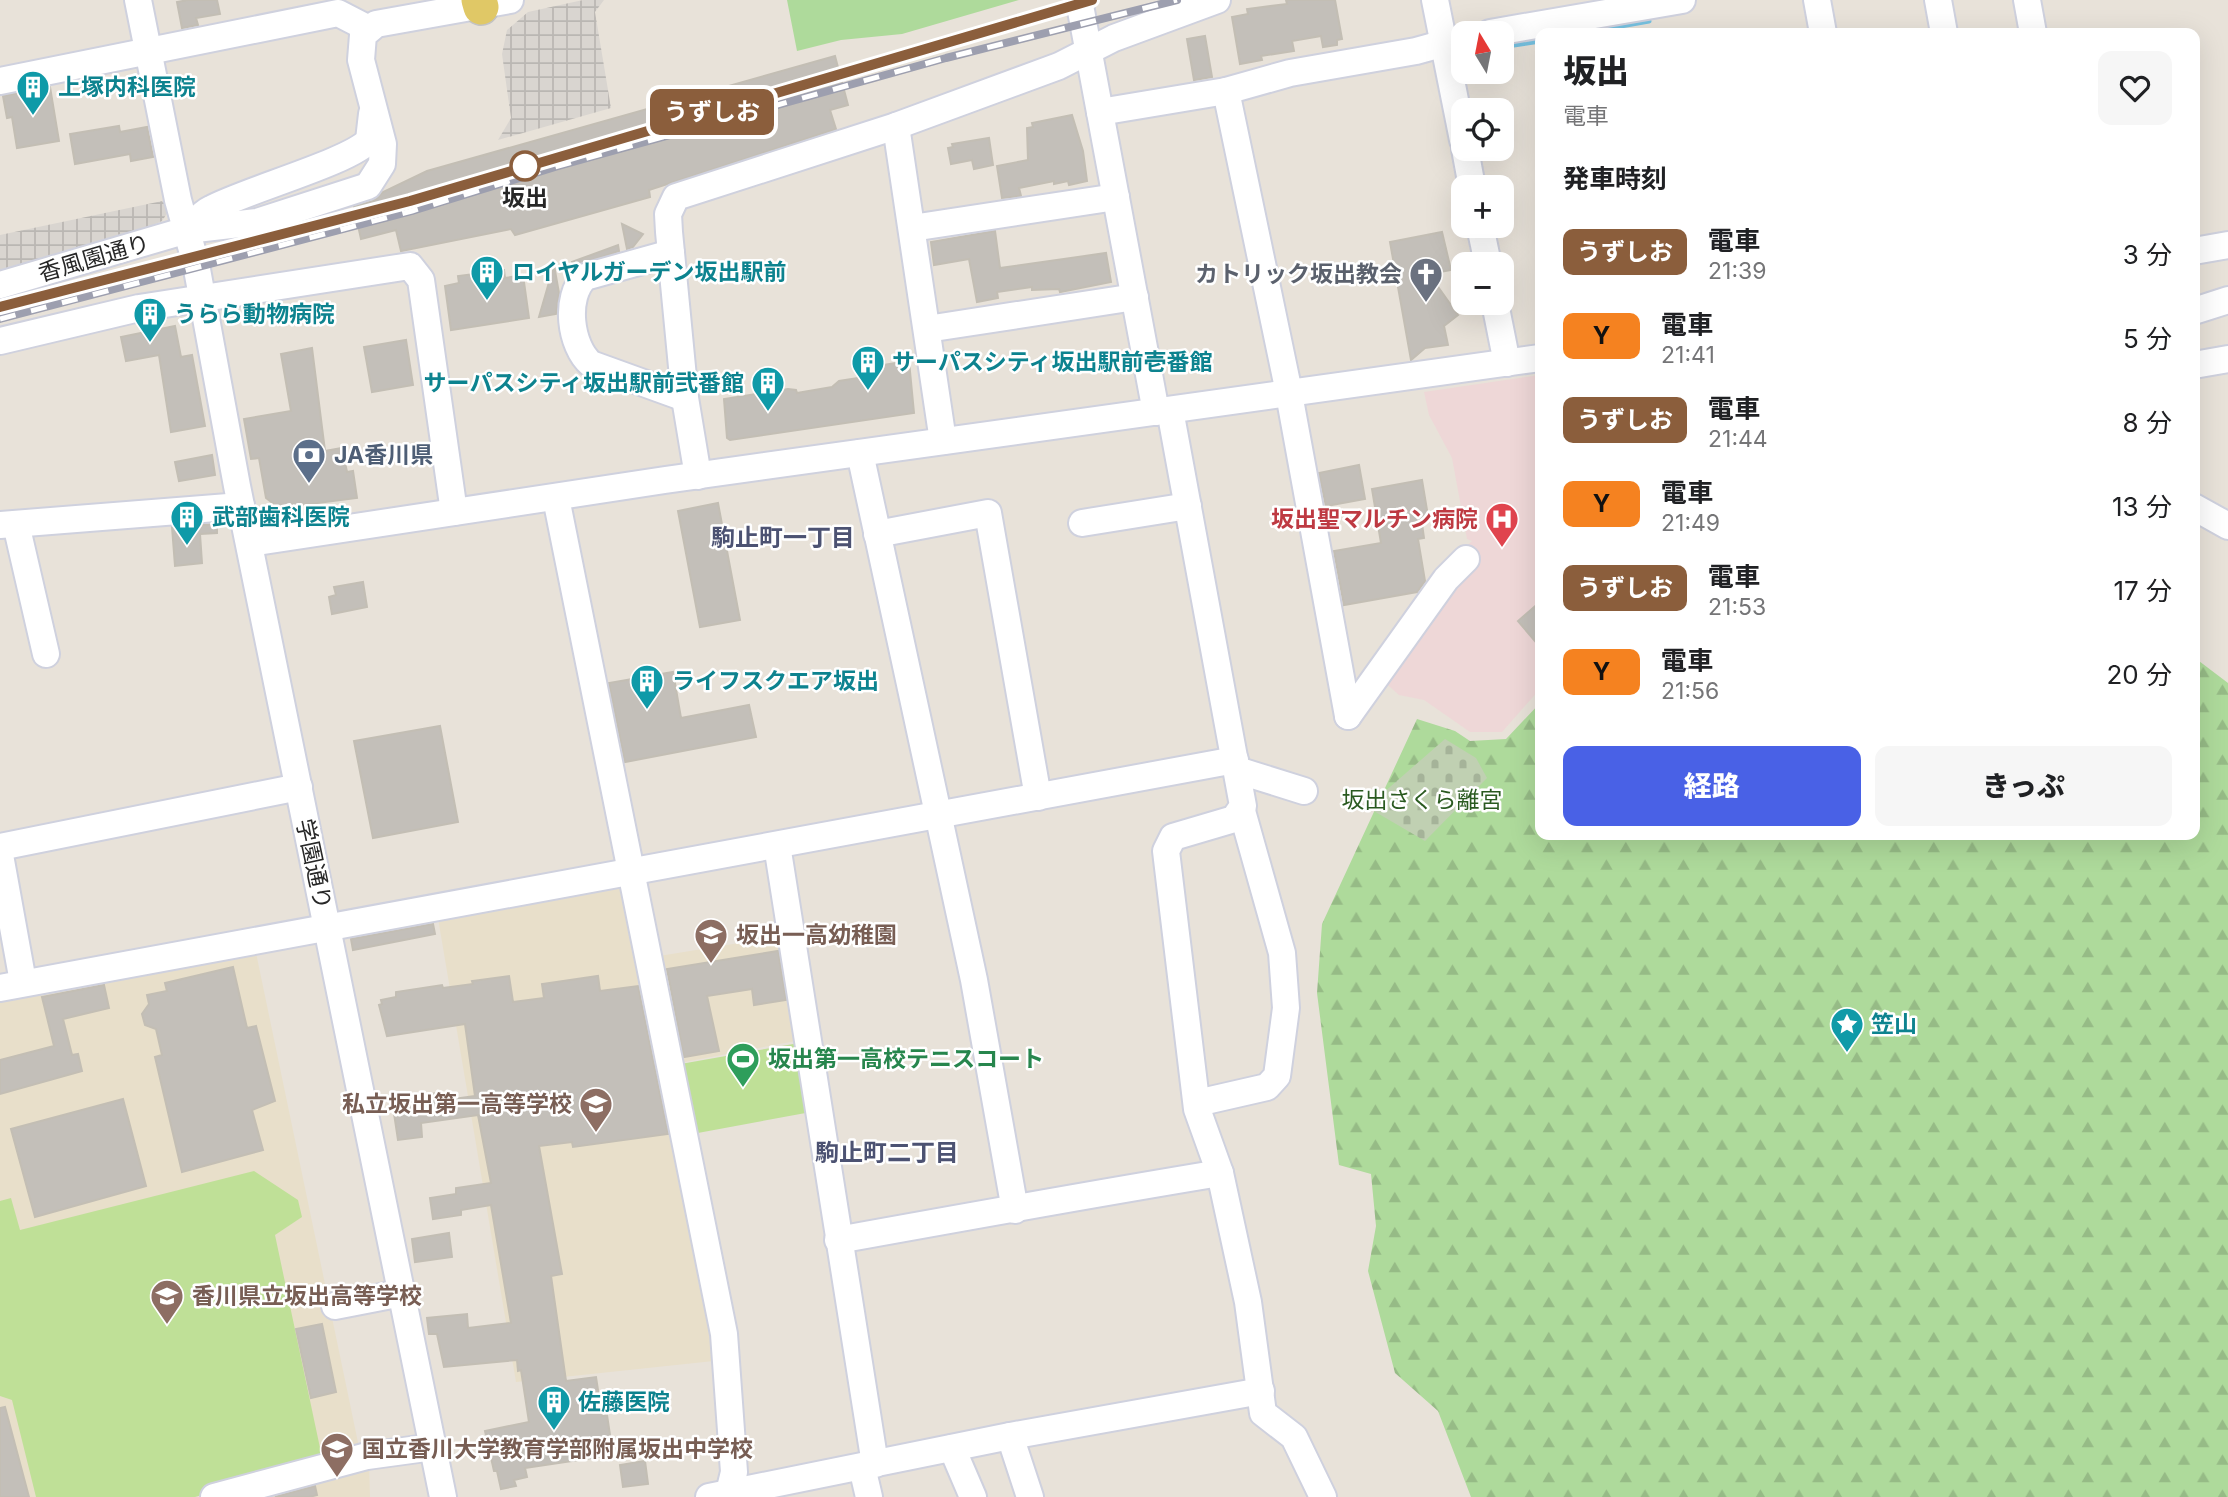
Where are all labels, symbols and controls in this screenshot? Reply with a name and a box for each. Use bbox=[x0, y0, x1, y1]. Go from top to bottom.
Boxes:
north arrow bbox=[1451, 21, 1514, 84]
map controls bbox=[1451, 21, 1514, 315]
text: 坂出 bbox=[1563, 51, 1629, 91]
button: heart bbox=[2098, 51, 2172, 125]
building icon: 上塚内科医院 bbox=[14, 68, 52, 117]
place label: 上塚内科医院 bbox=[58, 73, 196, 101]
line badge: うずしお bbox=[663, 89, 761, 135]
text: うずしお bbox=[664, 97, 760, 126]
button: locate bbox=[1451, 98, 1514, 161]
text: 電車 bbox=[1563, 102, 1609, 130]
marker: 坂出 bbox=[510, 151, 540, 181]
text: 発車時刻 bbox=[1563, 163, 1667, 194]
button: + bbox=[1451, 175, 1514, 238]
place label: 坂出 bbox=[502, 184, 548, 212]
text: 電車 bbox=[1708, 225, 1760, 256]
street label: 香風園通り bbox=[35, 229, 153, 287]
text: うずしお bbox=[1577, 237, 1673, 266]
text: 3 分 bbox=[2123, 239, 2172, 270]
button: − bbox=[1451, 252, 1514, 315]
building icon: ロイヤルガーデン坂出駅前 bbox=[468, 253, 506, 302]
church icon: カトリック坂出教会 bbox=[1407, 255, 1445, 304]
text: 21:39 bbox=[1708, 257, 1766, 285]
place label: ロイヤルガーデン坂出駅前 bbox=[512, 258, 787, 286]
place label: カトリック坂出教会 bbox=[1195, 260, 1402, 288]
building icon: うらら動物病院 bbox=[131, 295, 169, 344]
place label: うらら動物病院 bbox=[174, 300, 335, 328]
text: 電車 bbox=[1661, 309, 1713, 340]
text: Y bbox=[1593, 321, 1610, 350]
text: 5 分 bbox=[2123, 323, 2172, 354]
text: 21:41 bbox=[1661, 341, 1715, 369]
building icon: サーパスシティ坂出駅前壱番館 bbox=[849, 343, 887, 392]
place label: サーパスシティ坂出駅前壱番館 bbox=[892, 348, 1212, 376]
building icon: サーパスシティ坂出駅前弐番館 bbox=[749, 364, 787, 413]
place label: サーパスシティ坂出駅前弐番館 bbox=[424, 369, 744, 397]
text: 電車 bbox=[1708, 393, 1760, 424]
text: うずしお bbox=[1577, 405, 1673, 434]
text: 8 分 bbox=[2123, 407, 2172, 438]
text: 21:44 bbox=[1708, 425, 1768, 453]
bank icon: JA香川県 bbox=[290, 436, 328, 485]
place label: JA香川県 bbox=[334, 441, 433, 469]
text: 電車 bbox=[1661, 477, 1713, 508]
text: Y bbox=[1593, 489, 1610, 518]
text: 13 分 bbox=[2112, 491, 2172, 522]
building icon: 武部歯科医院 bbox=[168, 498, 206, 547]
hospital icon: 坂出聖マルチン病院 bbox=[1483, 500, 1521, 549]
place label: 武部歯科医院 bbox=[212, 503, 350, 531]
place label: 坂出聖マルチン病院 bbox=[1271, 505, 1478, 533]
text: 21:49 bbox=[1661, 509, 1720, 537]
district label: 駒止町一丁目 bbox=[711, 523, 855, 552]
text: 電車 bbox=[1708, 561, 1760, 592]
text: うずしお bbox=[1577, 573, 1673, 602]
text: 17 分 bbox=[2113, 575, 2172, 606]
text: 21:53 bbox=[1708, 593, 1766, 621]
text: 電車 bbox=[1661, 645, 1713, 676]
text: Y bbox=[1593, 657, 1610, 686]
text: 20 分 bbox=[2106, 659, 2172, 690]
building icon: ライフスクエア坂出 bbox=[628, 662, 666, 711]
place label: ライフスクエア坂出 bbox=[672, 667, 879, 695]
text: 21:56 bbox=[1661, 677, 1719, 705]
button: 経路 bbox=[1563, 746, 1861, 826]
button: きっぷ bbox=[1875, 746, 2172, 826]
park label: 坂出さくら離宮 bbox=[1342, 786, 1503, 814]
street label: 学園通り bbox=[291, 816, 337, 912]
school or university icon: 坂出一高幼稚園 bbox=[692, 916, 730, 965]
place label: 坂出一高幼稚園 bbox=[736, 921, 897, 949]
place icon: 笠山 bbox=[1828, 1005, 1866, 1054]
place label: 笠山 bbox=[1871, 1010, 1917, 1038]
sports icon: 坂出第一高校テニスコート bbox=[724, 1040, 762, 1089]
place label: 坂出第一高校テニスコート bbox=[768, 1045, 1044, 1073]
school or university icon: 私立坂出第一高等学校 bbox=[577, 1085, 615, 1134]
place label: 私立坂出第一高等学校 bbox=[342, 1090, 572, 1118]
district label: 駒止町二丁目 bbox=[815, 1138, 959, 1167]
school or university icon: 香川県立坂出高等学校 bbox=[148, 1277, 186, 1326]
place label: 香川県立坂出高等学校 bbox=[192, 1282, 422, 1310]
building icon: 佐藤医院 bbox=[535, 1383, 573, 1432]
place label: 佐藤医院 bbox=[578, 1388, 670, 1416]
school or university icon: 国立香川大学教育学部附属坂出中学校 bbox=[318, 1430, 356, 1479]
place label: 国立香川大学教育学部附属坂出中学校 bbox=[362, 1435, 753, 1463]

